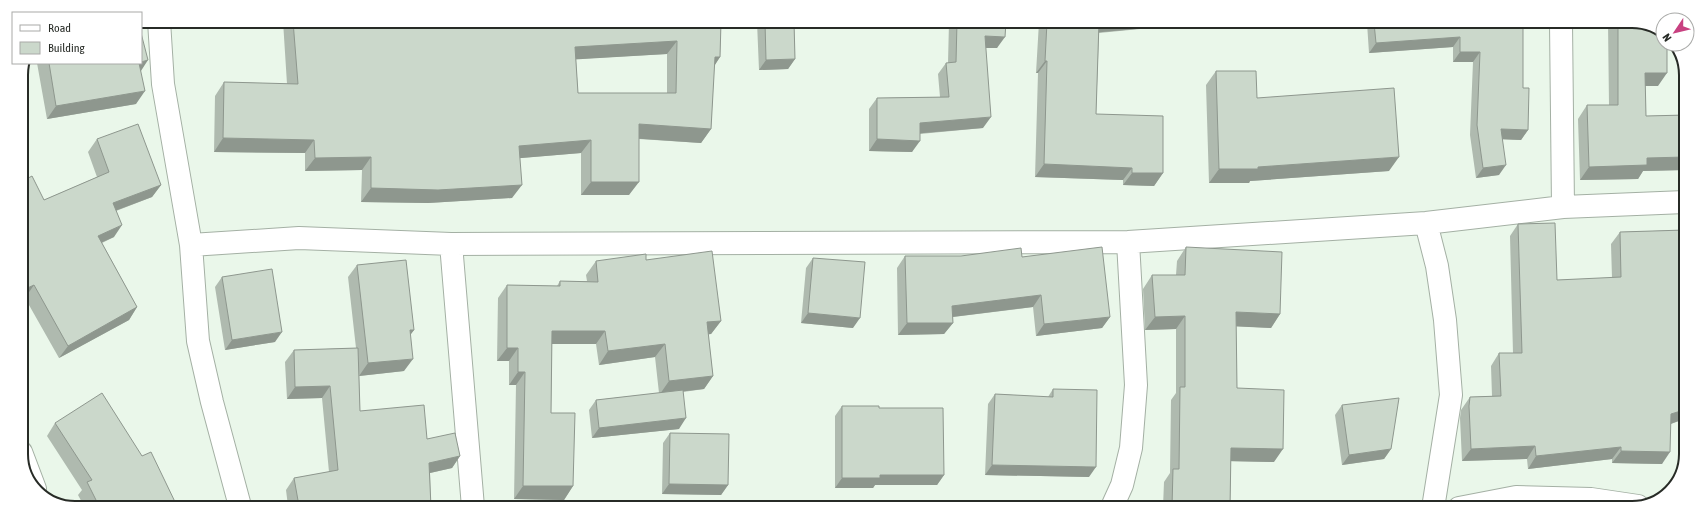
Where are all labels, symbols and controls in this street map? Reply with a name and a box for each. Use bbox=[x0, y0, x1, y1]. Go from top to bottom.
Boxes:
legend bbox=[12, 12, 142, 64]
north arrow bbox=[1655, 12, 1695, 52]
text: Road bbox=[48, 21, 71, 35]
text: N bbox=[1660, 32, 1674, 44]
text: Building bbox=[48, 41, 86, 55]

